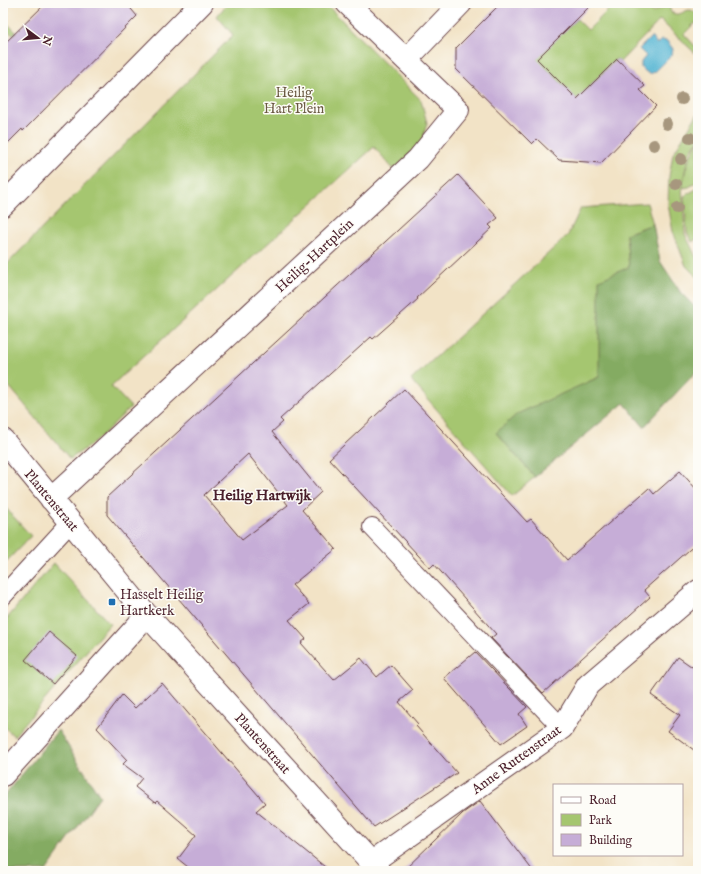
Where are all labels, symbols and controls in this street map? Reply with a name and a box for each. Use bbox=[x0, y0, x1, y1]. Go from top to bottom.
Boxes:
north arrow bbox=[18, 18, 58, 58]
text: N bbox=[38, 33, 55, 47]
park label: Heilig Hart Plein bbox=[264, 84, 325, 118]
street label: Heilig-Hartplein bbox=[272, 214, 358, 297]
street label: Plantenstraat bbox=[20, 466, 83, 536]
district label: Heilig Hartwijk bbox=[213, 486, 312, 505]
place label: Hasselt Heilig Hartkerk bbox=[120, 586, 204, 620]
marker: Hasselt Heilig Hartkerk bbox=[107, 597, 117, 607]
street label: Plantenstraat bbox=[230, 709, 294, 778]
street label: Anne Ruttenstraat bbox=[467, 721, 565, 799]
legend bbox=[553, 784, 683, 856]
text: Road bbox=[589, 793, 617, 808]
text: Park bbox=[589, 813, 612, 828]
text: Building bbox=[589, 833, 633, 848]

